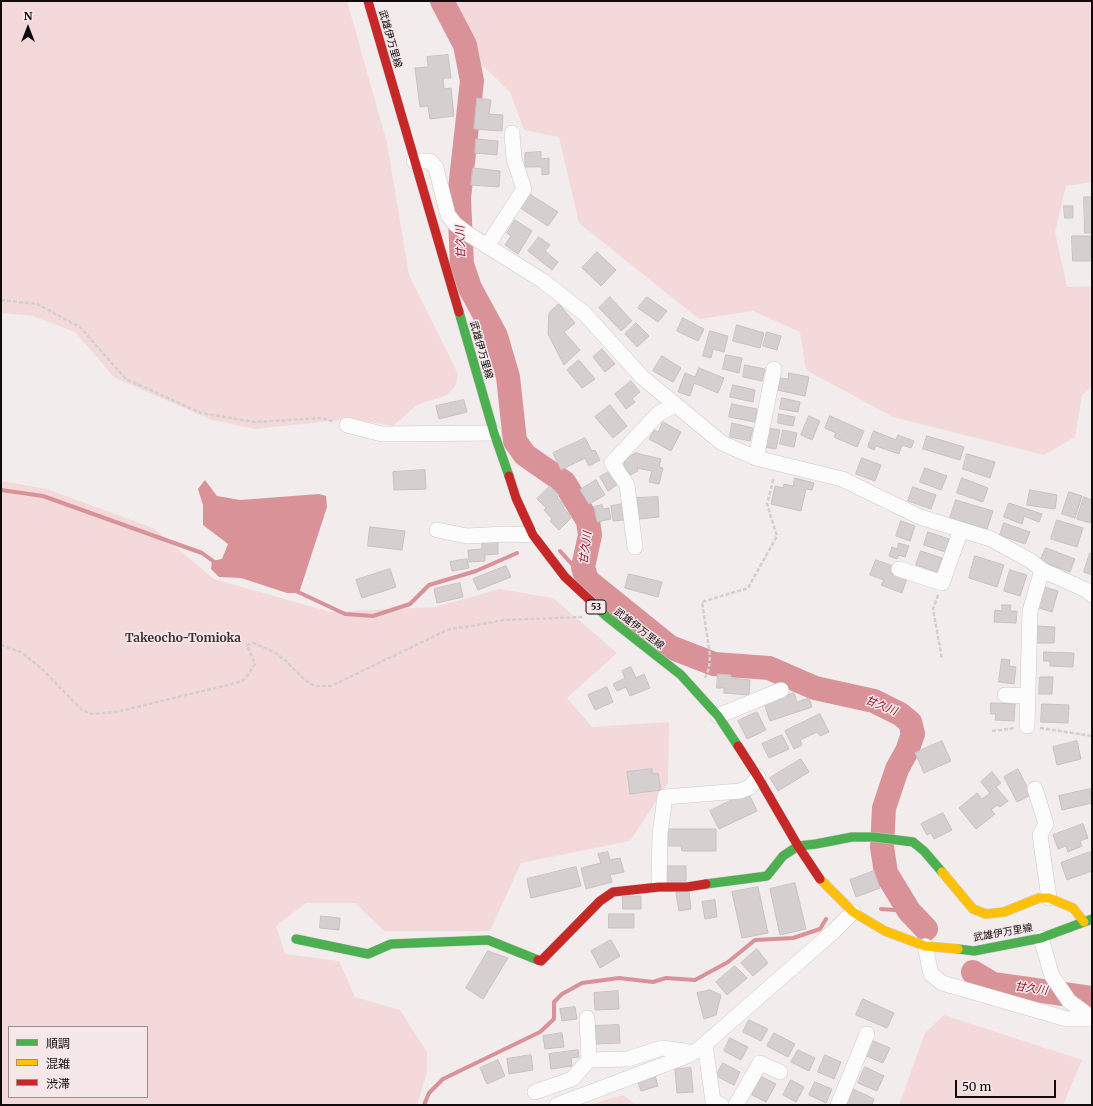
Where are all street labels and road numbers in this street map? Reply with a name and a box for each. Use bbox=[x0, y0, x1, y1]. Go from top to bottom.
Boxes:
street label: 武雄伊万里線 bbox=[376, 9, 404, 69]
street label: 武雄伊万里線 bbox=[467, 320, 495, 380]
road number: 53 bbox=[586, 600, 606, 614]
street label: 武雄伊万里線 bbox=[612, 606, 666, 652]
street label: 武雄伊万里線 bbox=[972, 922, 1034, 944]

